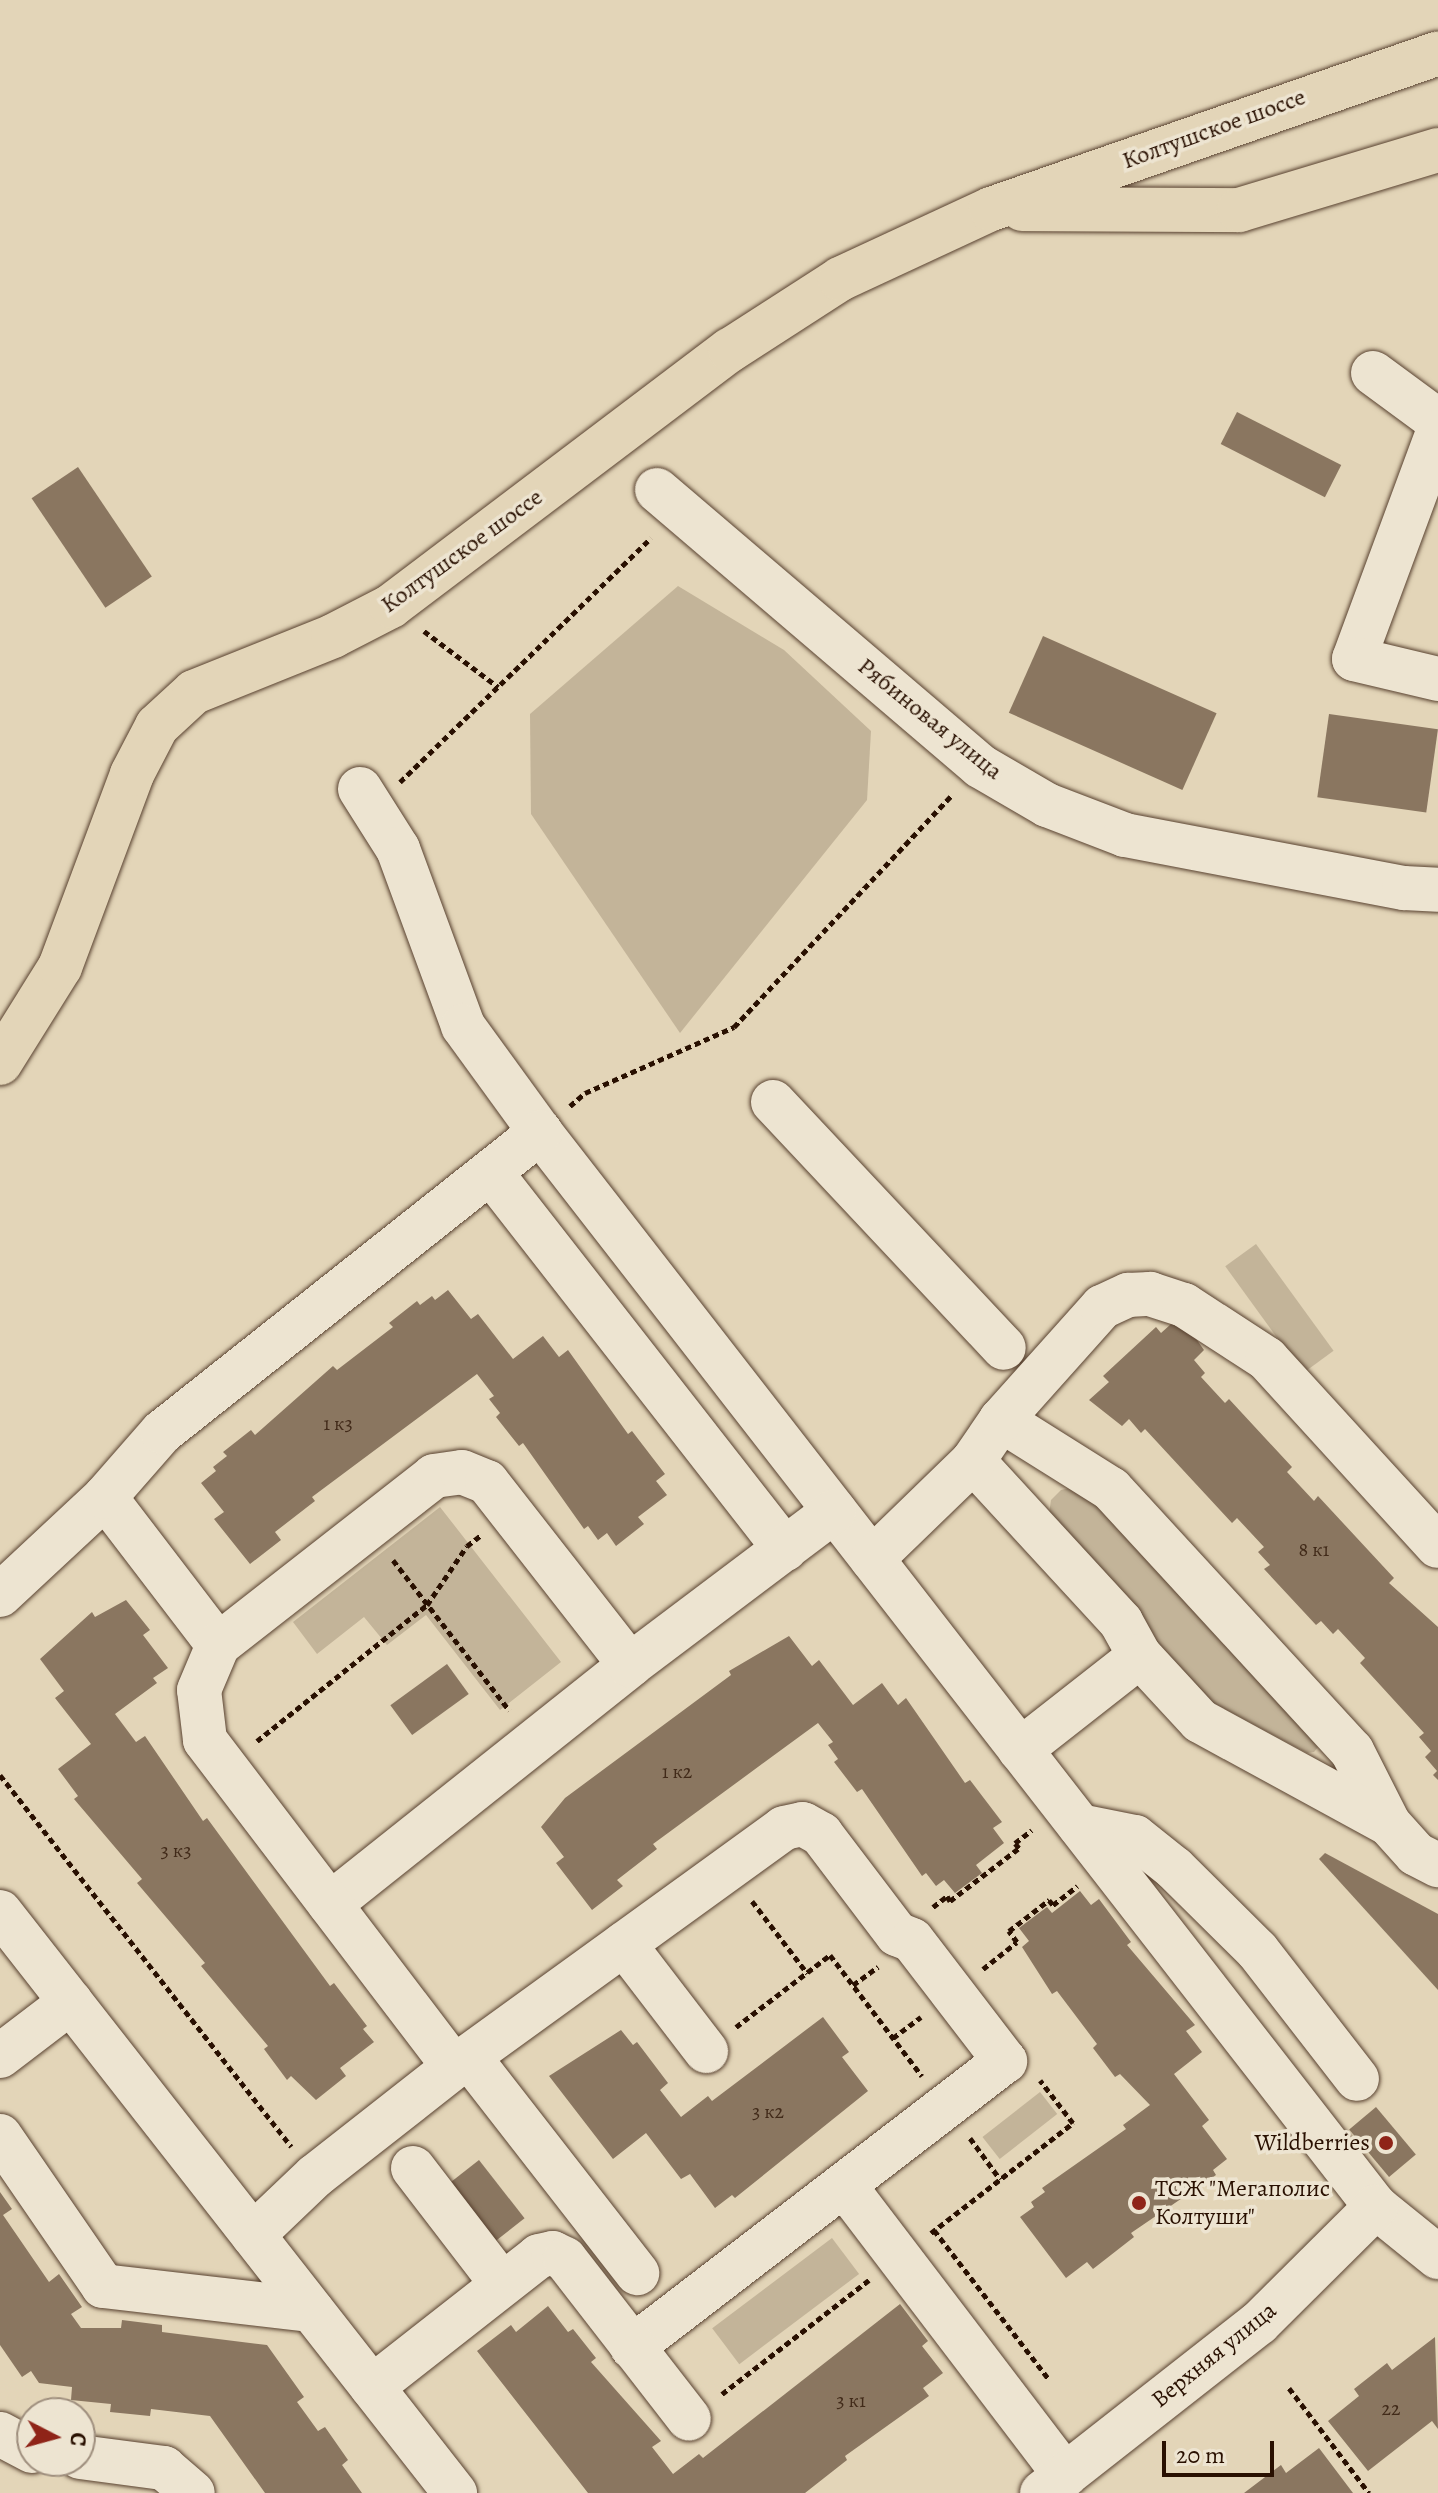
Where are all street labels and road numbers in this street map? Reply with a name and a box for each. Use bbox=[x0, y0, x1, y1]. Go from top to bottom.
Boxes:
street label: Колтушское шоссе bbox=[1118, 82, 1310, 176]
street label: Колтушское шоссе bbox=[376, 483, 548, 619]
street label: Рябиновая улица bbox=[852, 652, 1008, 786]
street label: Верхняя улица bbox=[1146, 2296, 1282, 2414]

